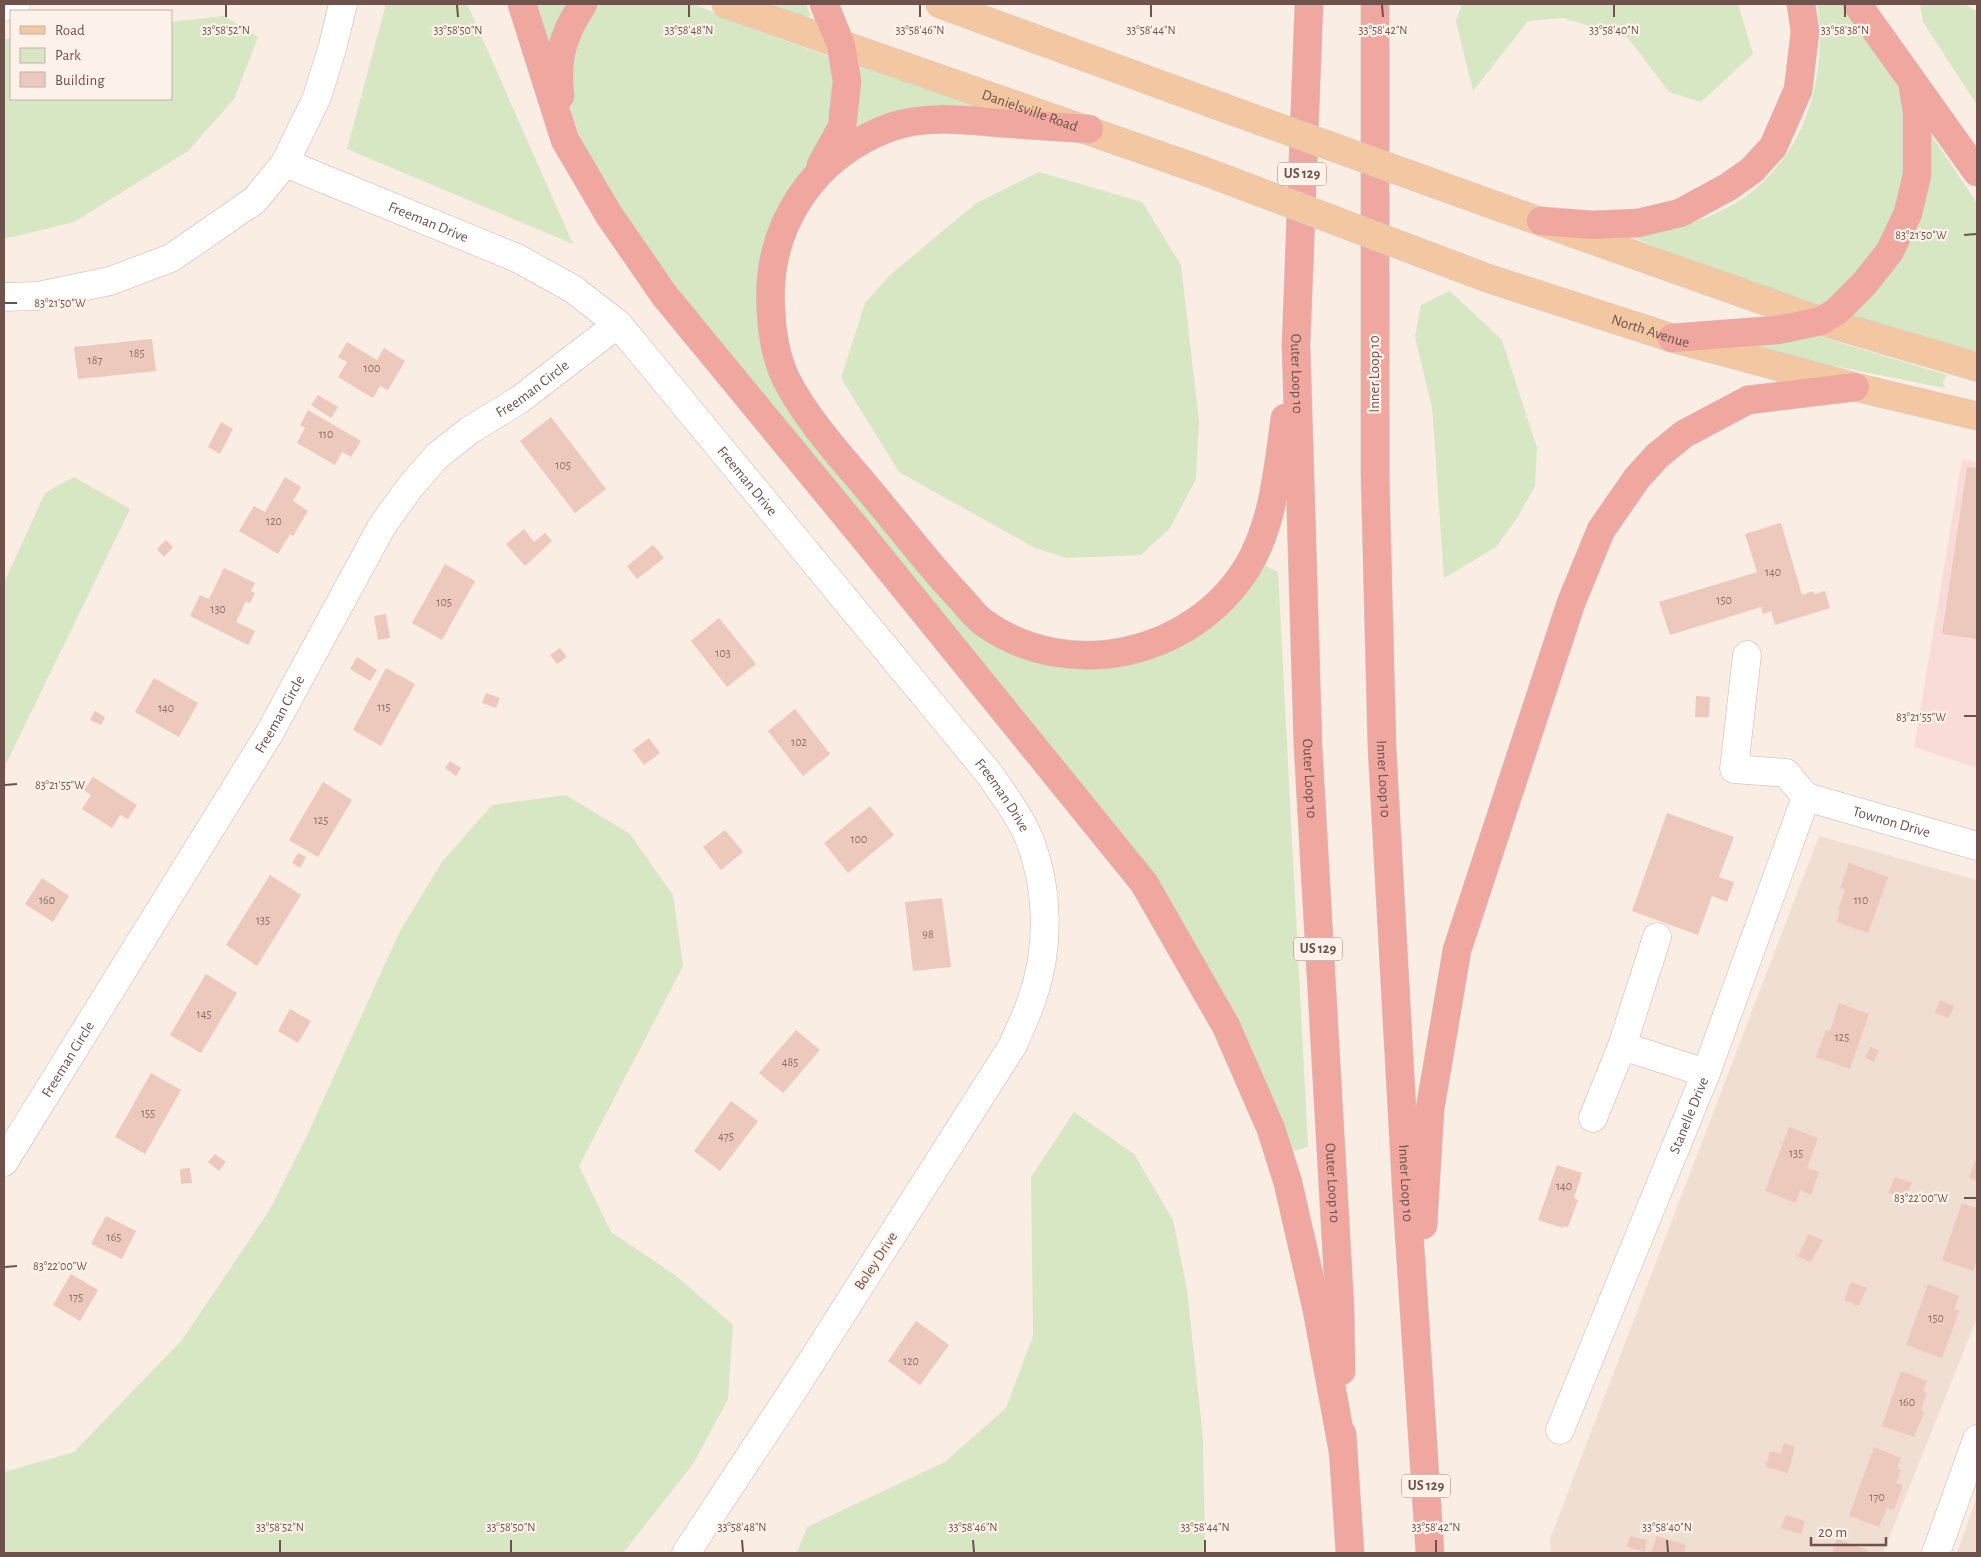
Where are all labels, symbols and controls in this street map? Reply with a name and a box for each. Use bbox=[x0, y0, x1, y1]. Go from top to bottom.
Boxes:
legend bbox=[10, 10, 172, 100]
text: Road bbox=[55, 23, 85, 38]
text: 33°58'52"N bbox=[202, 24, 250, 36]
text: 33°58'50"N bbox=[433, 24, 483, 36]
text: 33°58'48"N bbox=[664, 24, 714, 36]
text: 33°58'46"N bbox=[895, 24, 945, 36]
text: 33°58'44"N bbox=[1126, 24, 1176, 36]
text: 33°58'42"N bbox=[1359, 24, 1407, 36]
text: 33°58'40"N bbox=[1589, 24, 1639, 36]
text: 33°58'38"N bbox=[1821, 24, 1869, 36]
text: Park bbox=[55, 48, 81, 63]
text: Building bbox=[55, 73, 105, 88]
street label: Danielsville Road bbox=[980, 87, 1080, 134]
road number: US 129 bbox=[1278, 162, 1326, 185]
street label: Freeman Drive bbox=[386, 199, 471, 245]
text: 83°21'50"W bbox=[1895, 229, 1947, 241]
text: 83°21'50"W bbox=[34, 297, 86, 309]
street label: North Avenue bbox=[1610, 311, 1691, 350]
street label: Outer Loop 10 bbox=[1288, 333, 1306, 414]
street label: Inner Loop 10 bbox=[1367, 335, 1382, 413]
house number: 185 bbox=[130, 347, 144, 359]
house number: 187 bbox=[88, 354, 102, 366]
street label: Freeman Circle bbox=[493, 357, 572, 420]
house number: 100 bbox=[364, 362, 380, 374]
house number: 110 bbox=[319, 428, 333, 440]
street label: Freeman Drive bbox=[715, 443, 780, 518]
house number: 105 bbox=[555, 459, 571, 471]
house number: 120 bbox=[266, 515, 282, 527]
house number: 140 bbox=[1765, 566, 1781, 578]
house number: 150 bbox=[1716, 594, 1732, 606]
house number: 105 bbox=[436, 596, 452, 608]
house number: 130 bbox=[210, 603, 226, 615]
house number: 103 bbox=[715, 647, 731, 659]
street label: Freeman Circle bbox=[252, 673, 307, 755]
house number: 115 bbox=[377, 701, 391, 713]
house number: 140 bbox=[158, 702, 174, 714]
text: 83°21'55"W bbox=[1896, 711, 1946, 723]
house number: 102 bbox=[791, 736, 807, 748]
street label: Outer Loop 10 bbox=[1300, 738, 1320, 819]
street label: Inner Loop 10 bbox=[1374, 740, 1393, 818]
street label: Freeman Drive bbox=[972, 756, 1032, 834]
text: 83°21'55"W bbox=[35, 779, 85, 791]
street label: Townon Drive bbox=[1851, 803, 1932, 840]
house number: 125 bbox=[314, 814, 328, 826]
house number: 100 bbox=[851, 833, 867, 845]
house number: 160 bbox=[39, 894, 55, 906]
house number: 110 bbox=[1854, 894, 1868, 906]
house number: 135 bbox=[256, 914, 270, 926]
house number: 98 bbox=[922, 928, 934, 940]
road number: US 129 bbox=[1294, 938, 1342, 961]
house number: 145 bbox=[197, 1008, 211, 1020]
street label: Freeman Circle bbox=[39, 1018, 97, 1100]
house number: 125 bbox=[1835, 1031, 1849, 1043]
house number: 485 bbox=[782, 1056, 798, 1068]
street label: Stanelle Drive bbox=[1666, 1075, 1711, 1156]
house number: 155 bbox=[141, 1107, 155, 1119]
house number: 475 bbox=[718, 1130, 734, 1142]
street label: Outer Loop 10 bbox=[1323, 1142, 1343, 1223]
street label: Inner Loop 10 bbox=[1396, 1144, 1416, 1222]
house number: 135 bbox=[1789, 1147, 1803, 1159]
house number: 140 bbox=[1556, 1180, 1572, 1192]
text: 83°22'00"W bbox=[1894, 1192, 1948, 1204]
street label: Boley Drive bbox=[852, 1229, 900, 1293]
house number: 165 bbox=[107, 1231, 121, 1243]
text: 83°22'00"W bbox=[33, 1260, 87, 1272]
house number: 175 bbox=[69, 1291, 83, 1303]
house number: 150 bbox=[1928, 1312, 1944, 1324]
house number: 120 bbox=[903, 1355, 919, 1367]
house number: 160 bbox=[1899, 1396, 1915, 1408]
road number: US 129 bbox=[1402, 1474, 1450, 1498]
house number: 170 bbox=[1869, 1491, 1885, 1503]
scale bar bbox=[1811, 1514, 1886, 1546]
text: 33°58'52"N bbox=[256, 1521, 304, 1533]
text: 33°58'50"N bbox=[486, 1521, 536, 1533]
text: 33°58'48"N bbox=[717, 1521, 767, 1533]
text: 33°58'46"N bbox=[948, 1521, 998, 1533]
text: 33°58'44"N bbox=[1180, 1521, 1230, 1533]
text: 33°58'42"N bbox=[1412, 1521, 1460, 1533]
text: 33°58'40"N bbox=[1642, 1521, 1692, 1533]
text: 20 m bbox=[1818, 1525, 1847, 1540]

